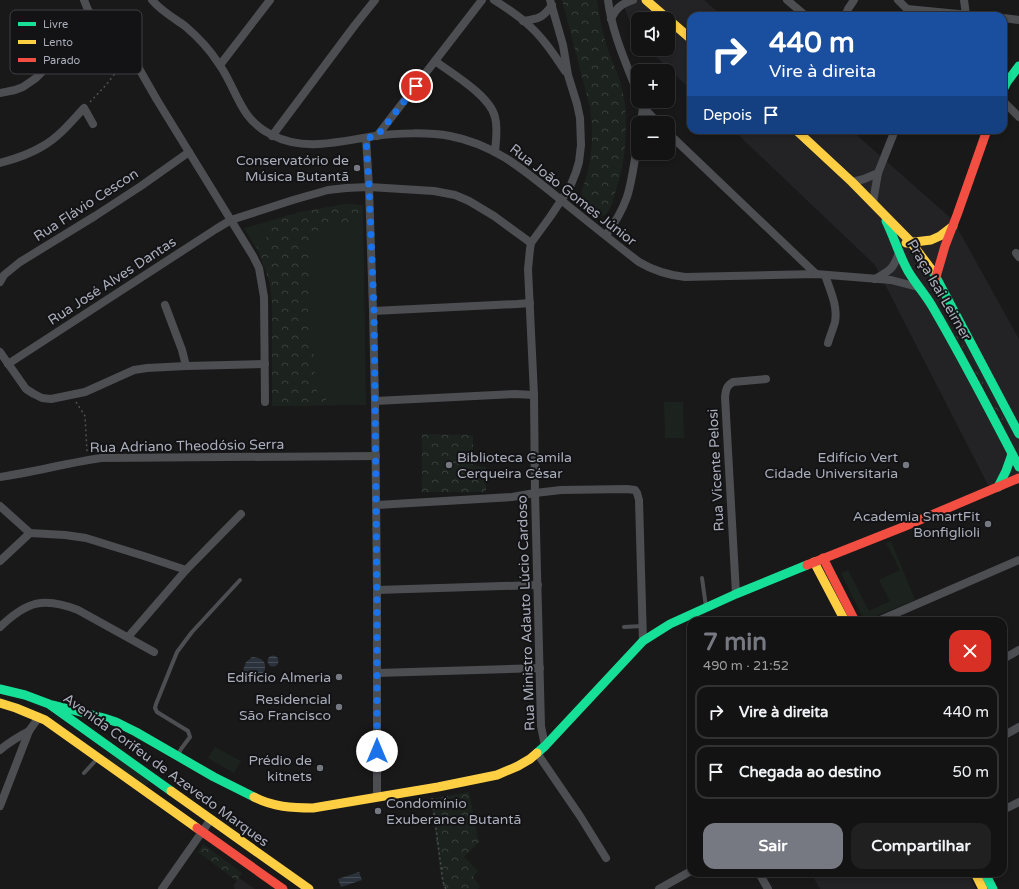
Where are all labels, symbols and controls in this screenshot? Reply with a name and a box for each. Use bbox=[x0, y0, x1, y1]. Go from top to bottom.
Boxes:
legend bbox=[10, 10, 142, 74]
map controls bbox=[631, 12, 675, 160]
button: sound bbox=[631, 12, 675, 56]
text: Livre bbox=[43, 18, 68, 31]
text: 440 m bbox=[769, 26, 855, 60]
icon: right bbox=[703, 28, 755, 80]
text: Lento bbox=[43, 36, 73, 49]
text: Parado bbox=[43, 54, 81, 67]
text: Vire à direita bbox=[769, 60, 876, 82]
button: + bbox=[631, 64, 675, 108]
pin bbox=[399, 69, 433, 103]
icon: arrive bbox=[405, 75, 427, 97]
icon: arrive bbox=[760, 104, 782, 126]
text: Depois bbox=[703, 106, 752, 124]
button: − bbox=[631, 116, 675, 160]
street label: Rua João Gomes Júnior bbox=[506, 140, 640, 250]
place label: Conservatório de Música Butantã bbox=[236, 152, 349, 185]
marker: Conservatório de Música Butantã bbox=[352, 163, 362, 173]
street label: Rua Flávio Cescon bbox=[31, 165, 141, 245]
street label: Rua José Alves Dantas bbox=[45, 233, 179, 329]
street label: Praça Isai Leirner bbox=[903, 237, 975, 344]
street label: Rua Vicente Pelosi bbox=[704, 408, 728, 532]
street label: Rua Adriano Theodósio Serra bbox=[89, 436, 285, 456]
place label: Biblioteca Camila Cerqueira César bbox=[457, 449, 572, 482]
place label: Edifício Vert Cidade Universitaria bbox=[765, 449, 899, 482]
marker: Biblioteca Camila Cerqueira César bbox=[444, 460, 454, 470]
marker: Edifício Vert Cidade Universitaria bbox=[901, 460, 911, 470]
street label: Rua Ministro Adauto Lúcio Cardoso bbox=[513, 495, 539, 731]
place label: Academia SmartFit Bonfiglioli bbox=[853, 508, 981, 541]
marker: Academia SmartFit Bonfiglioli bbox=[983, 519, 993, 529]
text: 7 min bbox=[703, 628, 767, 657]
button: close bbox=[949, 630, 991, 672]
text: 490 m · 21:52 bbox=[703, 658, 789, 674]
place label: Edifício Almeria bbox=[227, 669, 331, 686]
marker: Edifício Almeria bbox=[334, 672, 344, 682]
street label: Avenida Corifeu de Azevedo Marques bbox=[60, 690, 272, 850]
place label: Residencial São Francisco bbox=[239, 691, 331, 724]
icon: right bbox=[705, 701, 727, 723]
marker: Residencial São Francisco bbox=[334, 702, 344, 712]
text: Vire à direita bbox=[739, 703, 828, 721]
text: 440 m bbox=[943, 703, 989, 721]
position arrow bbox=[356, 730, 398, 772]
place label: Prédio de kitnets bbox=[248, 752, 312, 785]
icon: arrive bbox=[705, 761, 727, 783]
marker: Prédio de kitnets bbox=[315, 763, 325, 773]
text: Chegada ao destino bbox=[739, 763, 881, 781]
text: 50 m bbox=[952, 763, 989, 781]
place label: Condomínio Exuberance Butantã bbox=[386, 795, 521, 828]
marker: Condomínio Exuberance Butantã bbox=[373, 806, 383, 816]
button: Sair bbox=[703, 823, 843, 869]
button: Compartilhar bbox=[851, 823, 991, 869]

